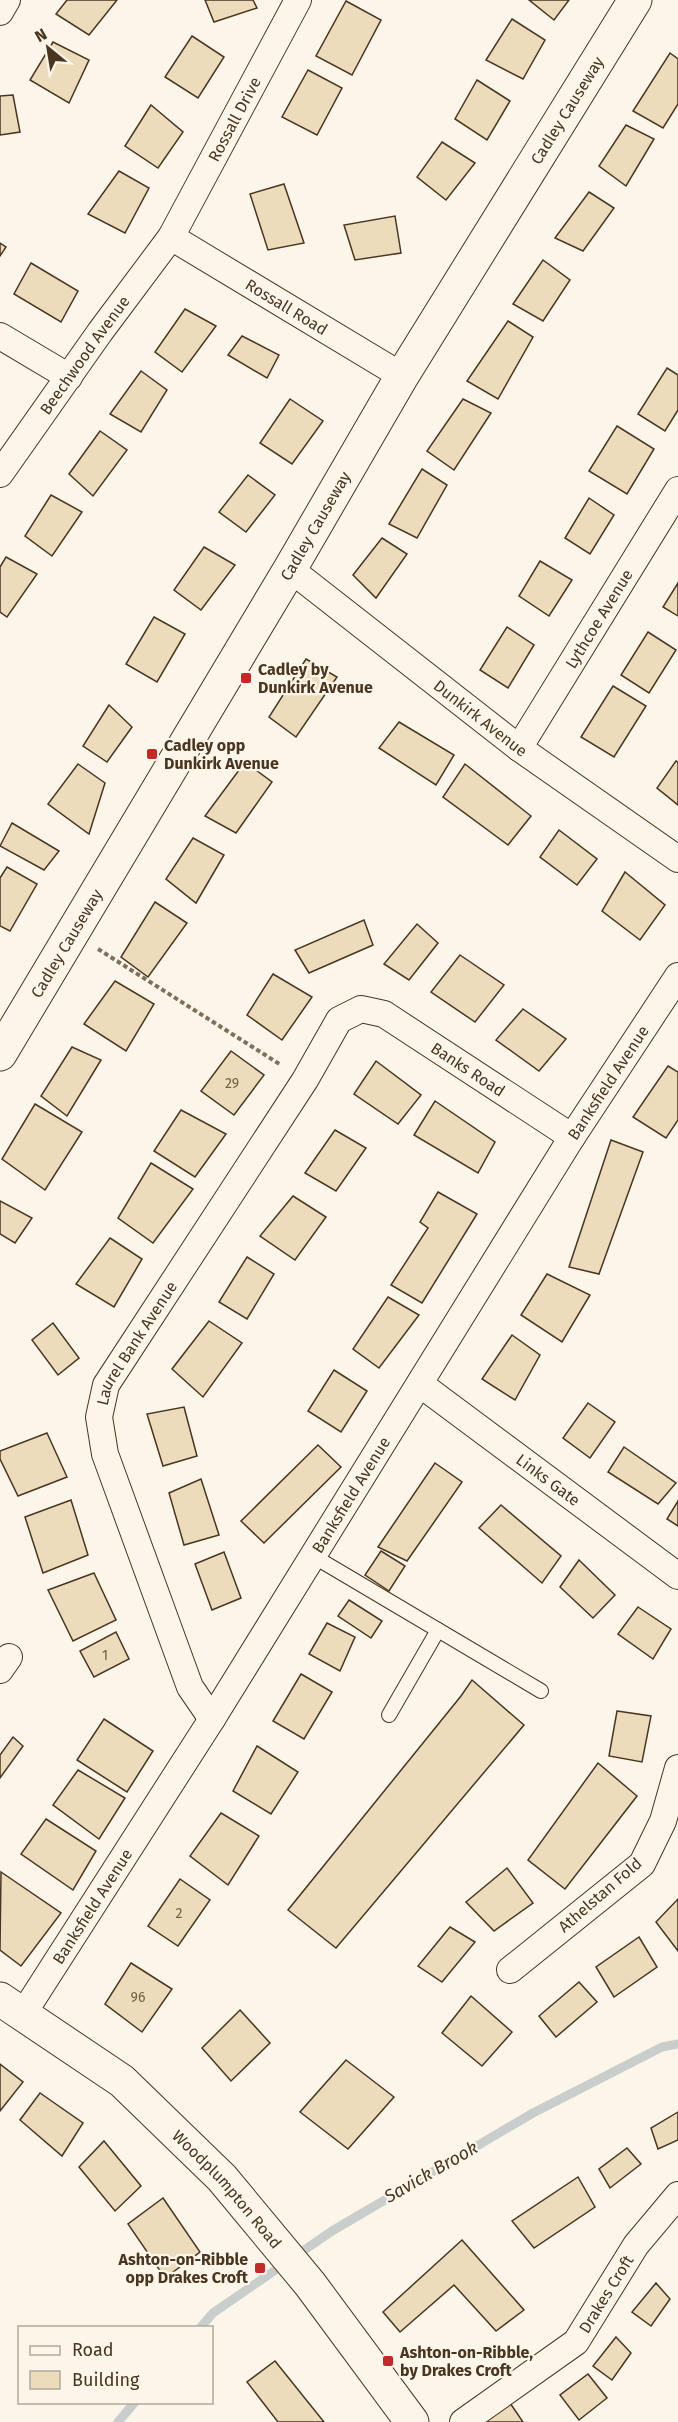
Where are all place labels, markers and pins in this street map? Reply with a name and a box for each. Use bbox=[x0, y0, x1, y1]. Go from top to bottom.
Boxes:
place label: Cadley by Dunkirk Avenue bbox=[258, 660, 373, 697]
marker: Cadley by Dunkirk Avenue bbox=[239, 671, 253, 685]
place label: Cadley opp Dunkirk Avenue bbox=[164, 736, 279, 773]
marker: Cadley opp Dunkirk Avenue bbox=[145, 747, 159, 761]
place label: Ashton-on-Ribble opp Drakes Croft bbox=[118, 2250, 249, 2287]
marker: Ashton-on-Ribble opp Drakes Croft bbox=[253, 2261, 267, 2275]
place label: Ashton-on-Ribble, by Drakes Croft bbox=[399, 2343, 533, 2380]
marker: Ashton-on-Ribble, by Drakes Croft bbox=[381, 2354, 395, 2368]

